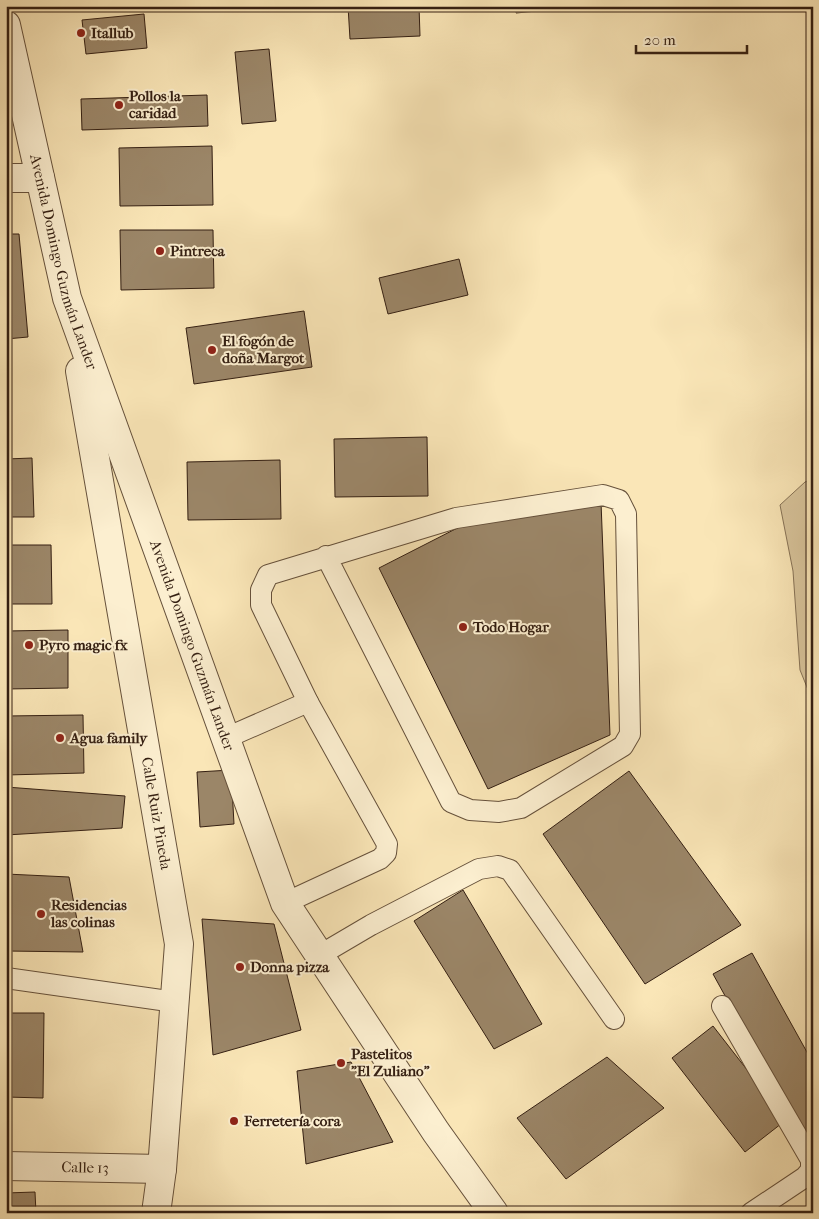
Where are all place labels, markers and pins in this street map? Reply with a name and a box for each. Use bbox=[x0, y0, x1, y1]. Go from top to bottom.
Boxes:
place label: Itallub bbox=[91, 24, 134, 42]
marker: Itallub bbox=[75, 27, 87, 39]
place label: Pollos la caridad bbox=[129, 87, 182, 122]
marker: Pollos la caridad bbox=[113, 99, 125, 111]
place label: Pintreca bbox=[170, 242, 226, 260]
marker: Pintreca bbox=[154, 245, 166, 257]
place label: El fogón de doña Margot bbox=[222, 332, 305, 367]
marker: El fogón de doña Margot bbox=[206, 344, 218, 356]
place label: Todo Hogar bbox=[472, 618, 550, 636]
marker: Todo Hogar bbox=[457, 621, 469, 633]
place label: Pyro magic fx bbox=[39, 636, 128, 654]
marker: Pyro magic fx bbox=[23, 639, 35, 651]
place label: Agua family bbox=[69, 729, 148, 747]
marker: Agua family bbox=[54, 732, 66, 744]
place label: Residencias las colinas bbox=[50, 896, 127, 931]
marker: Residencias las colinas bbox=[35, 908, 47, 920]
place label: Donna pizza bbox=[250, 958, 330, 976]
marker: Donna pizza bbox=[234, 961, 246, 973]
place label: Pastelitos "El Zuliano" bbox=[351, 1045, 430, 1080]
marker: Pastelitos "El Zuliano" bbox=[335, 1057, 347, 1069]
place label: Ferretería cora bbox=[243, 1112, 342, 1130]
marker: Ferretería cora bbox=[228, 1115, 240, 1127]

